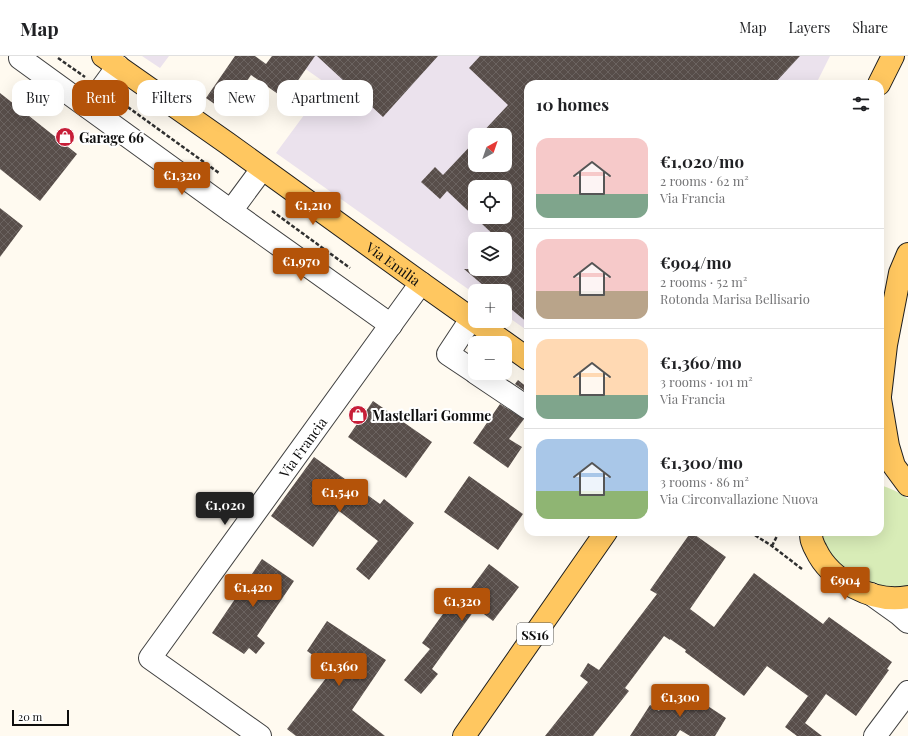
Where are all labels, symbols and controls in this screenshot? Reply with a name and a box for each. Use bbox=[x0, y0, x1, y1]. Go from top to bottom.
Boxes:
text: Map bbox=[20, 15, 59, 41]
text: Map bbox=[739, 18, 767, 37]
text: Layers bbox=[789, 18, 830, 37]
text: Share bbox=[852, 18, 888, 37]
chip: Buy bbox=[12, 80, 64, 116]
chip: Rent bbox=[72, 80, 129, 116]
chip: Filters bbox=[137, 80, 206, 116]
chip: New bbox=[214, 80, 269, 116]
chip: Apartment bbox=[277, 80, 373, 116]
text: 10 homes bbox=[536, 93, 609, 115]
icon: filters bbox=[850, 93, 872, 115]
shop icon: Garage 66 bbox=[54, 126, 76, 148]
place label: Garage 66 bbox=[79, 128, 144, 147]
north arrow bbox=[468, 128, 512, 172]
map controls bbox=[468, 128, 512, 380]
text: €1,020/mo bbox=[660, 150, 744, 172]
icon: home bbox=[568, 154, 616, 202]
pin: €1,320 bbox=[149, 162, 215, 196]
text: €1,320 bbox=[163, 166, 201, 183]
text: 2 rooms · 62 m² bbox=[660, 172, 749, 189]
button: locate bbox=[468, 180, 512, 224]
text: Via Francia bbox=[660, 189, 725, 206]
pin: €1,210 bbox=[280, 192, 346, 226]
text: €1,210 bbox=[295, 196, 331, 213]
button: layers bbox=[468, 232, 512, 276]
street label: Via Emilia bbox=[362, 237, 425, 289]
pin: €1,970 bbox=[268, 248, 334, 282]
text: €904/mo bbox=[660, 251, 731, 273]
text: €1,970 bbox=[282, 252, 320, 269]
icon: home bbox=[568, 255, 616, 303]
text: 2 rooms · 52 m² bbox=[660, 273, 747, 290]
button: + bbox=[468, 284, 512, 328]
text: Rotonda Marisa Bellisario bbox=[660, 290, 810, 307]
button: − bbox=[468, 336, 512, 380]
text: €1,360/mo bbox=[660, 351, 741, 373]
icon: home bbox=[568, 355, 616, 403]
text: 3 rooms · 101 m² bbox=[660, 373, 753, 390]
text: Via Francia bbox=[660, 390, 725, 407]
shop icon: Mastellari Gomme bbox=[347, 404, 369, 426]
place label: Mastellari Gomme bbox=[372, 406, 491, 425]
street label: Via Francia bbox=[274, 413, 331, 482]
text: €1,300/mo bbox=[660, 451, 743, 473]
icon: home bbox=[568, 455, 616, 503]
text: 3 rooms · 86 m² bbox=[660, 473, 749, 490]
pin: €1,540 bbox=[307, 479, 373, 513]
text: €1,540 bbox=[321, 483, 359, 500]
text: Via Circonvallazione Nuova bbox=[660, 490, 818, 507]
pin: €1,020 bbox=[192, 492, 258, 526]
text: €1,020 bbox=[205, 496, 245, 513]
pin: €904 bbox=[821, 567, 869, 601]
text: €904 bbox=[830, 571, 860, 588]
pin: €1,420 bbox=[220, 574, 286, 608]
text: €1,420 bbox=[234, 578, 272, 595]
pin: €1,320 bbox=[429, 588, 495, 622]
text: €1,320 bbox=[443, 592, 481, 609]
road number: SS16 bbox=[517, 623, 553, 645]
pin: €1,360 bbox=[306, 653, 372, 687]
text: €1,360 bbox=[320, 657, 358, 674]
pin: €1,300 bbox=[647, 684, 713, 718]
text: €1,300 bbox=[660, 688, 700, 705]
scale bar bbox=[12, 708, 69, 727]
text: 20 m bbox=[18, 709, 42, 724]

